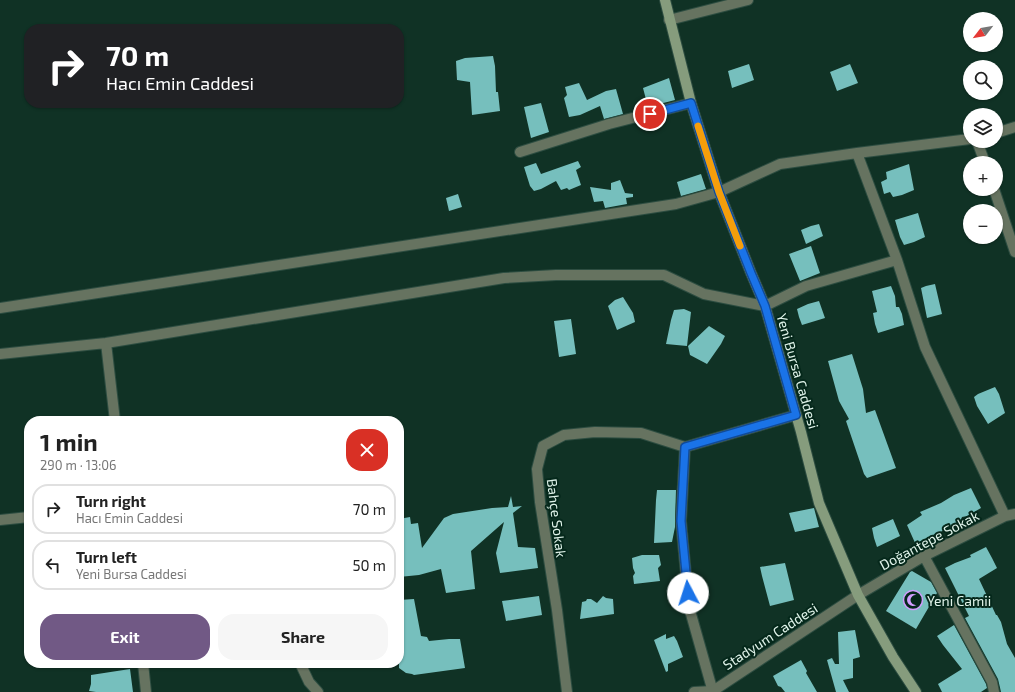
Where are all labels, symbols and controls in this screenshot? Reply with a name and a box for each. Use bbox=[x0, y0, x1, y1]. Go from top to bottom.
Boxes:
north arrow bbox=[963, 12, 1003, 52]
map controls bbox=[963, 12, 1003, 244]
text: 70 m bbox=[106, 38, 169, 72]
icon: right bbox=[40, 40, 92, 92]
button: search bbox=[963, 60, 1003, 100]
text: Hacı Emin Caddesi bbox=[106, 72, 254, 94]
pin bbox=[633, 97, 667, 131]
icon: arrive bbox=[639, 103, 661, 125]
button: layers bbox=[963, 108, 1003, 148]
button: + bbox=[963, 156, 1003, 196]
button: − bbox=[963, 204, 1003, 244]
street label: Yeni Bursa Caddesi bbox=[773, 311, 823, 431]
text: 1 min bbox=[40, 427, 98, 456]
button: close bbox=[346, 429, 388, 471]
text: 290 m · 13:06 bbox=[40, 457, 116, 473]
street label: Bahçe Sokak bbox=[543, 477, 570, 559]
text: Turn right bbox=[76, 492, 146, 510]
icon: right bbox=[42, 498, 64, 520]
text: 70 m bbox=[353, 500, 386, 518]
street label: Doğantepe Sokak bbox=[876, 507, 982, 573]
text: Hacı Emin Caddesi bbox=[76, 510, 183, 526]
text: Turn left bbox=[76, 548, 137, 566]
icon: left bbox=[42, 554, 64, 576]
text: 50 m bbox=[352, 556, 386, 574]
text: Yeni Bursa Caddesi bbox=[76, 566, 187, 582]
position arrow bbox=[667, 572, 709, 614]
mosque icon: Yeni Camii bbox=[902, 589, 924, 611]
place label: Yeni Camii bbox=[927, 592, 991, 609]
street label: Stadyum Caddesi bbox=[719, 599, 821, 673]
button: Exit bbox=[40, 614, 210, 660]
button: Share bbox=[218, 614, 388, 660]

